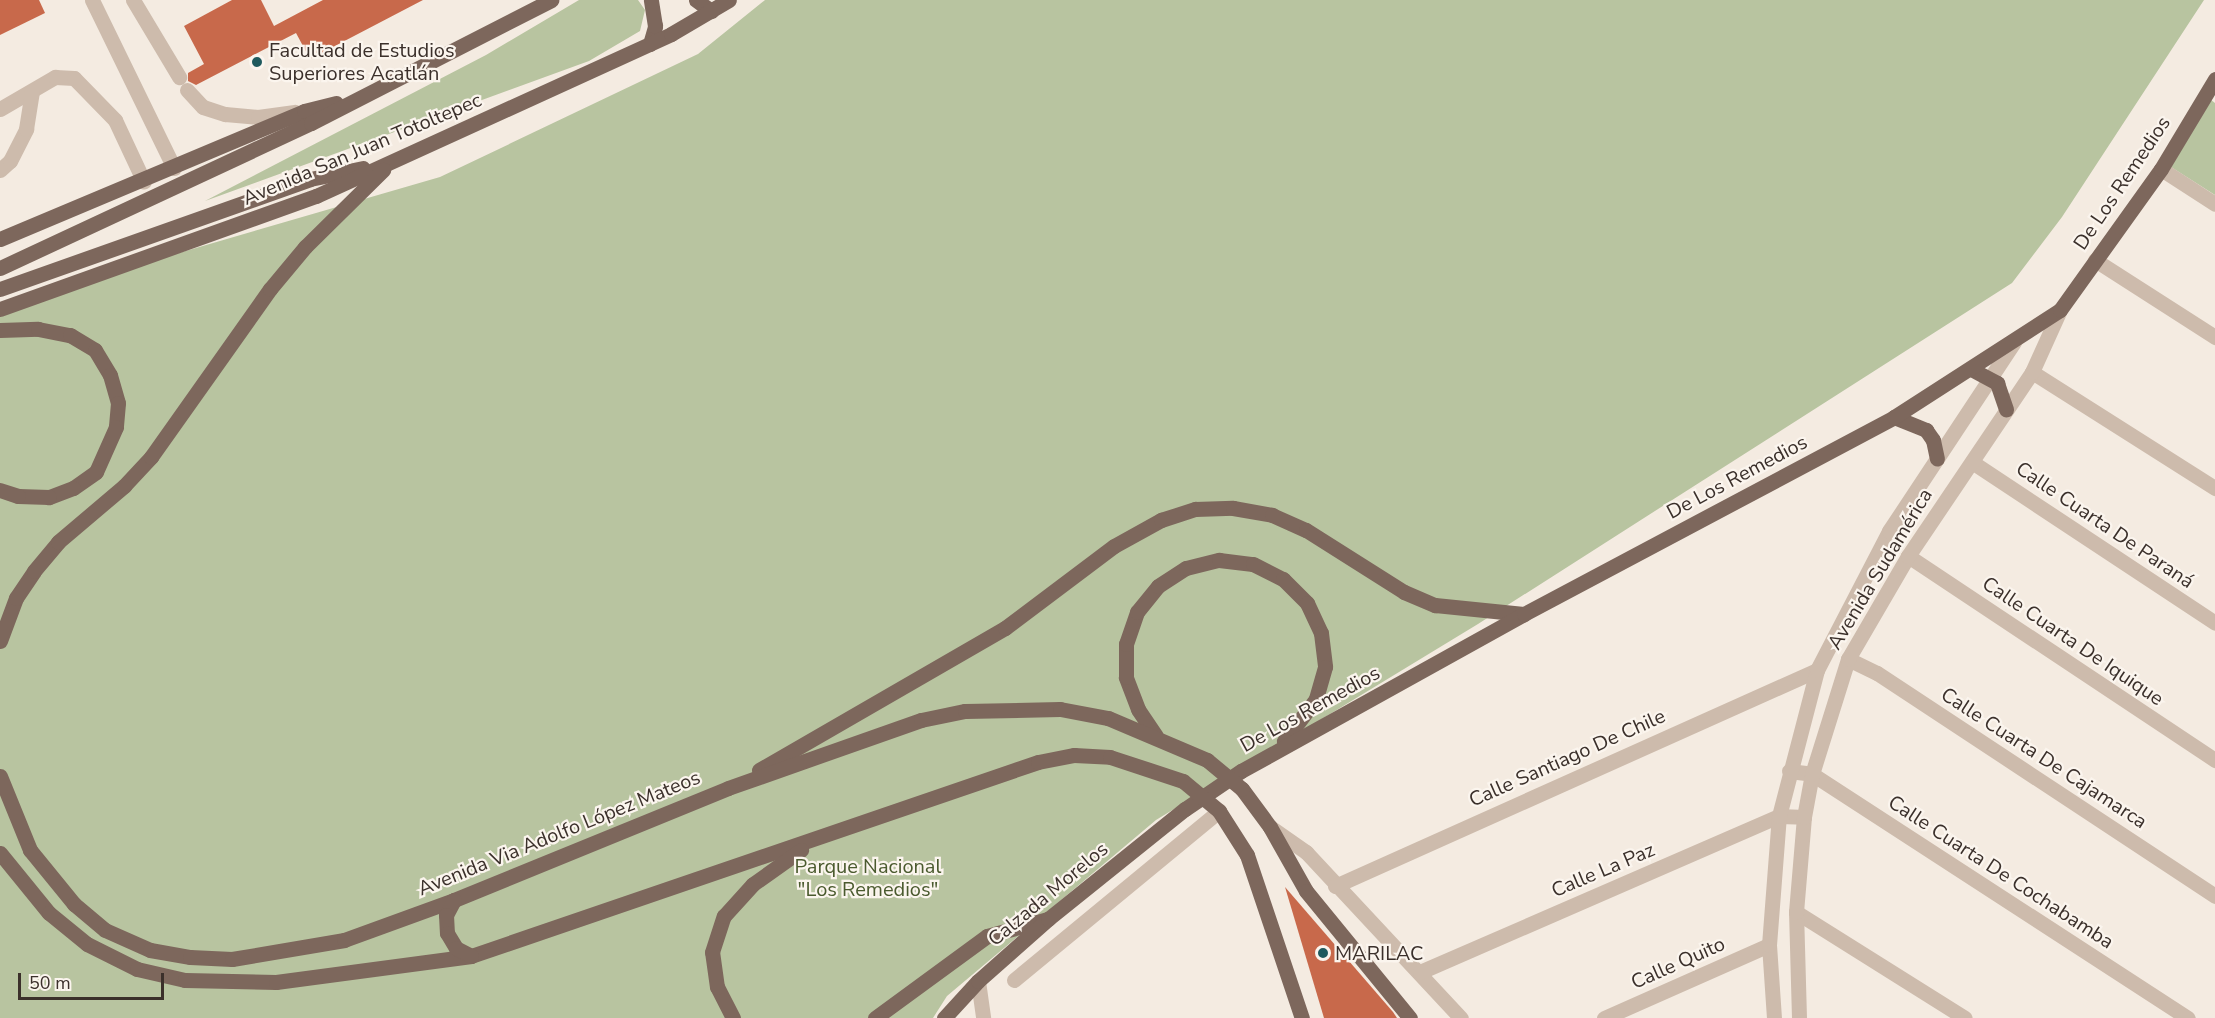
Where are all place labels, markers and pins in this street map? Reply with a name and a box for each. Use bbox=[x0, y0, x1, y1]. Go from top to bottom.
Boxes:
place label: Facultad de Estudios Superiores Acatlán bbox=[269, 39, 455, 86]
marker: Facultad de Estudios Superiores Acatlán bbox=[250, 55, 264, 69]
place label: MARILAC bbox=[1335, 941, 1423, 965]
marker: MARILAC bbox=[1316, 946, 1330, 960]

